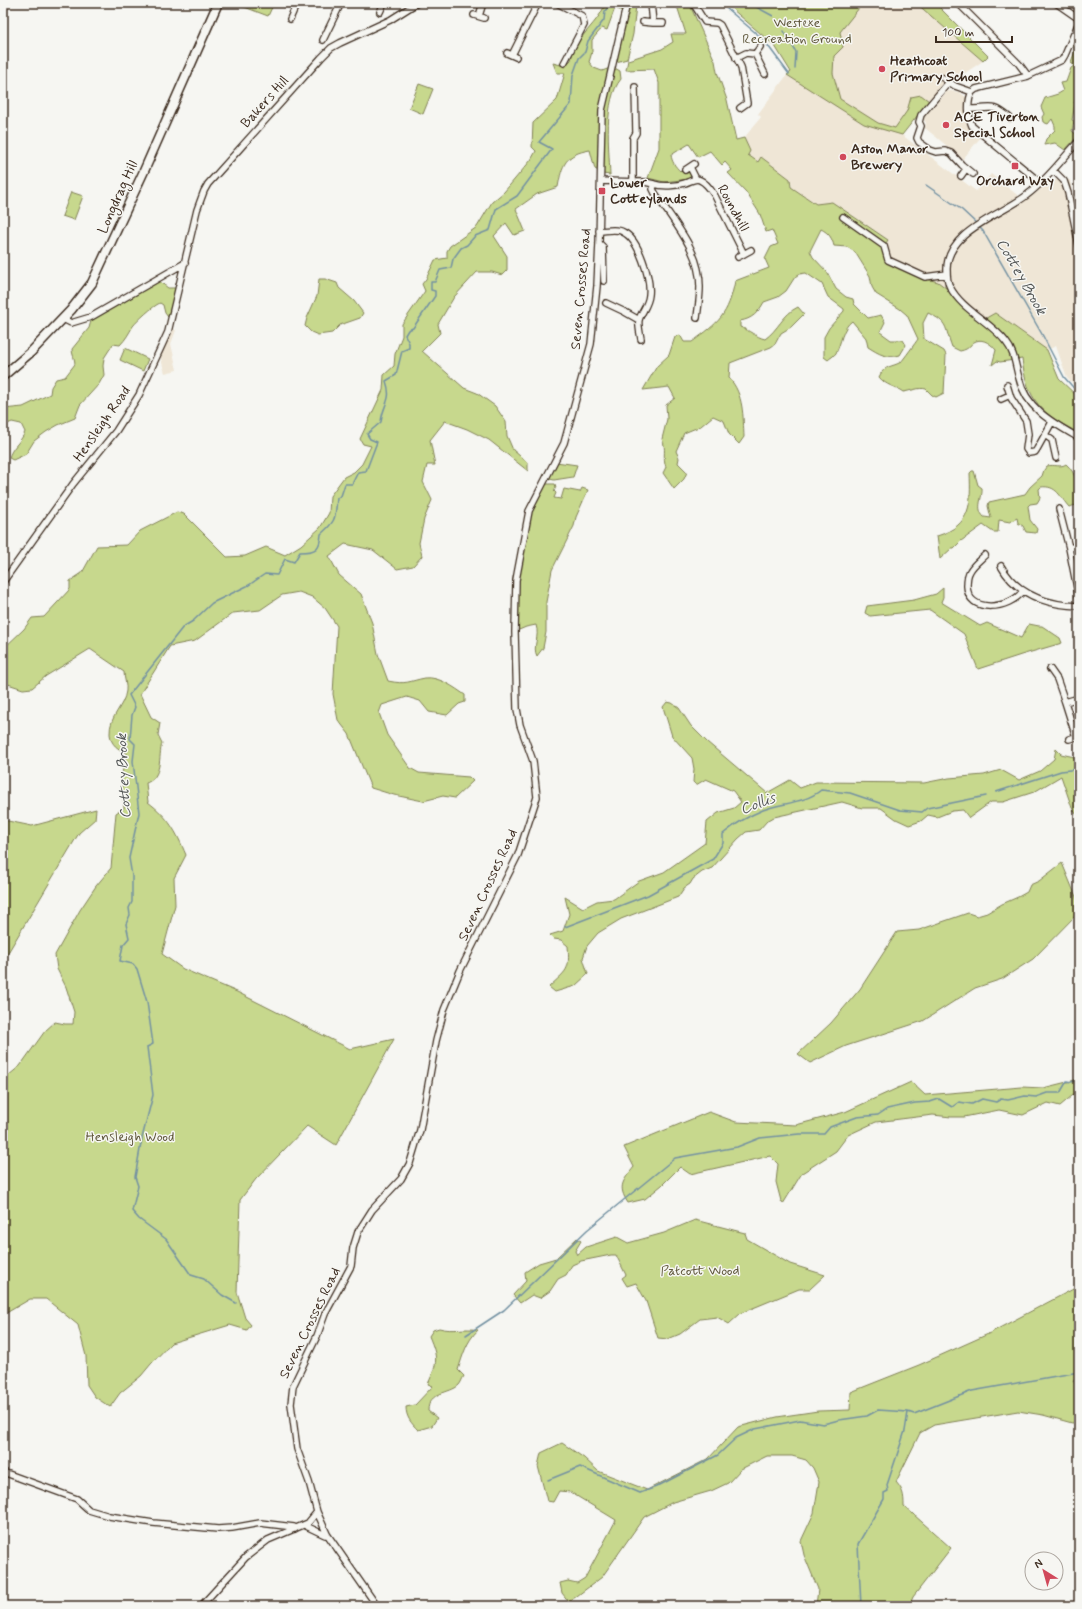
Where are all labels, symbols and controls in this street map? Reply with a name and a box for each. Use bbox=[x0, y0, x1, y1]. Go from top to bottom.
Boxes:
park label: Westexe Recreation Ground bbox=[742, 14, 852, 48]
scale bar bbox=[936, 18, 1012, 44]
text: 100 m bbox=[942, 25, 974, 41]
place label: Heathcoat Primary School bbox=[890, 52, 983, 86]
marker: Heathcoat Primary School bbox=[877, 64, 887, 74]
street label: Bakers Hill bbox=[237, 72, 293, 132]
place label: ACE Tiverton Special School bbox=[954, 108, 1040, 142]
marker: ACE Tiverton Special School bbox=[941, 120, 951, 130]
place label: Aston Manor Brewery bbox=[851, 140, 928, 174]
marker: Aston Manor Brewery bbox=[838, 152, 848, 162]
street label: Longdrag Hill bbox=[94, 157, 143, 237]
marker: Orchard Way bbox=[1010, 161, 1020, 171]
place label: Orchard Way bbox=[976, 172, 1054, 190]
place label: Lower Cotteylands bbox=[610, 174, 687, 208]
street label: Roundhill bbox=[713, 181, 753, 235]
marker: Lower Cotteylands bbox=[597, 186, 607, 196]
street label: Seven Crosses Road bbox=[567, 228, 595, 350]
water label: Cottey Brook bbox=[991, 235, 1052, 320]
street label: Hensleigh Road bbox=[69, 383, 135, 465]
water label: Cottey Brook bbox=[112, 732, 136, 819]
water label: Collis bbox=[738, 788, 780, 820]
street label: Seven Crosses Road bbox=[454, 826, 522, 944]
park label: Hensleigh Wood bbox=[86, 1128, 174, 1146]
park label: Patcott Wood bbox=[660, 1262, 740, 1280]
street label: Seven Crosses Road bbox=[275, 1264, 345, 1382]
north arrow bbox=[1024, 1551, 1064, 1591]
text: N bbox=[1031, 1556, 1046, 1572]

